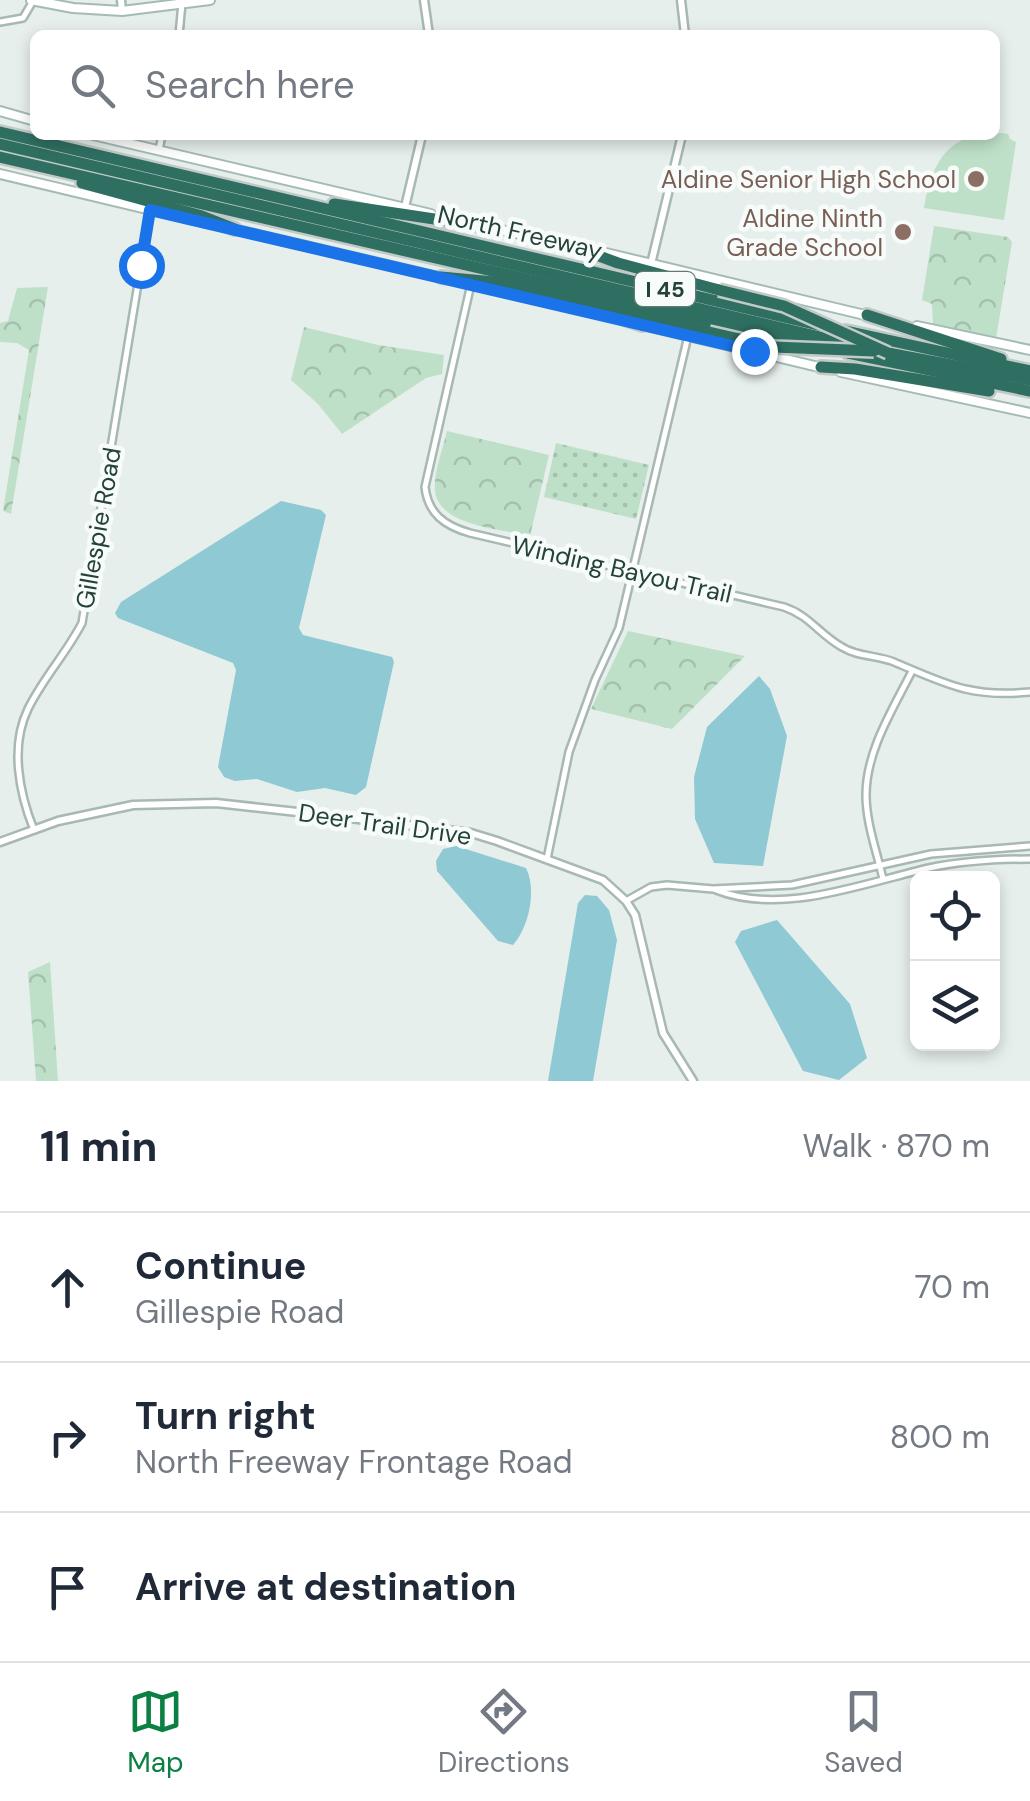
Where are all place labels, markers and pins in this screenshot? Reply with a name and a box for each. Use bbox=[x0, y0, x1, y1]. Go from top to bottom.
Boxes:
place label: Aldine Senior High School bbox=[661, 163, 956, 196]
marker: Aldine Senior High School bbox=[965, 168, 987, 190]
place label: Aldine Ninth Grade School bbox=[726, 202, 883, 264]
marker: Aldine Ninth Grade School bbox=[892, 221, 914, 243]

